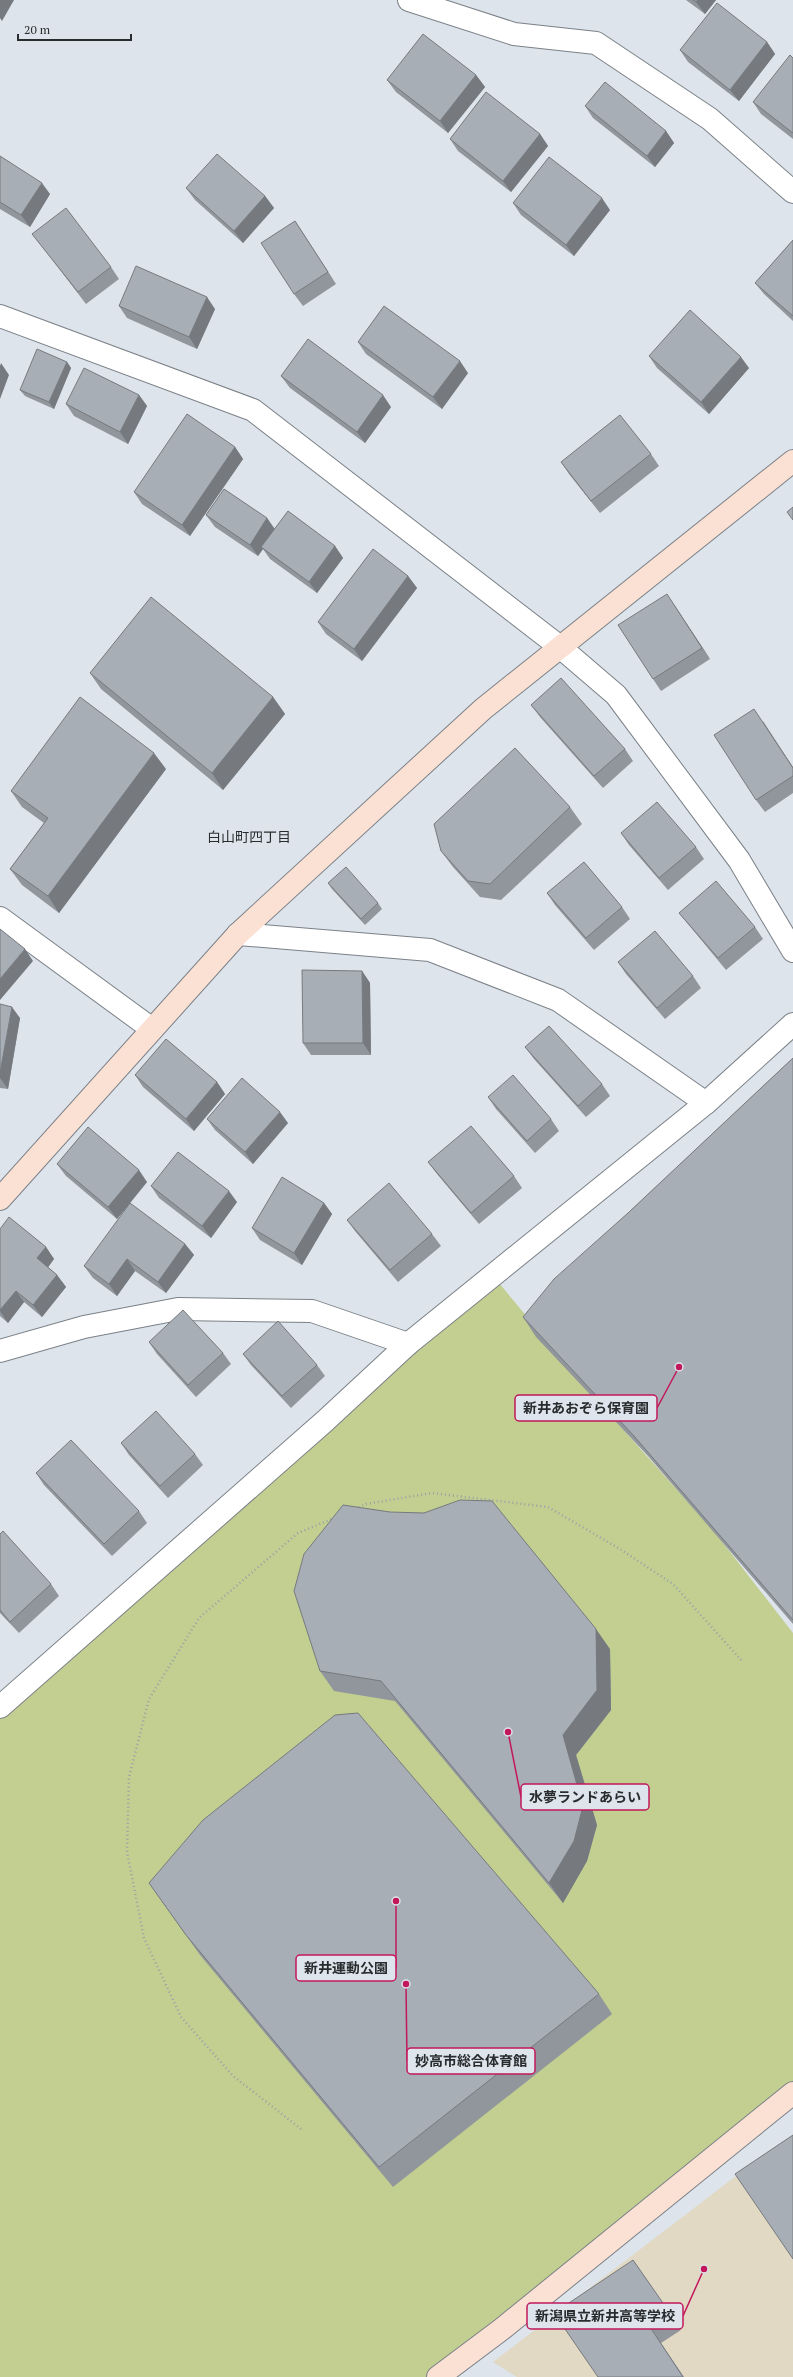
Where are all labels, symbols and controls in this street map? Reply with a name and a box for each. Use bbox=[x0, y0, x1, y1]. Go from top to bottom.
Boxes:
scale bar bbox=[18, 16, 131, 42]
text: 20 m bbox=[24, 22, 51, 37]
district label: 白山町四丁目 bbox=[207, 827, 291, 846]
callout: 新井あおぞら保育園 bbox=[515, 1395, 657, 1421]
text: 新井あおぞら保育園 bbox=[523, 1398, 649, 1417]
callout: 水夢ランドあらい bbox=[521, 1784, 649, 1810]
text: 水夢ランドあらい bbox=[529, 1787, 641, 1806]
callout: 新井運動公園 bbox=[296, 1955, 396, 1981]
text: 新井運動公園 bbox=[304, 1958, 388, 1977]
callout: 妙高市総合体育館 bbox=[407, 2048, 535, 2074]
text: 妙高市総合体育館 bbox=[415, 2051, 527, 2070]
callout: 新潟県立新井高等学校 bbox=[527, 2303, 683, 2329]
text: 新潟県立新井高等学校 bbox=[535, 2306, 675, 2325]

